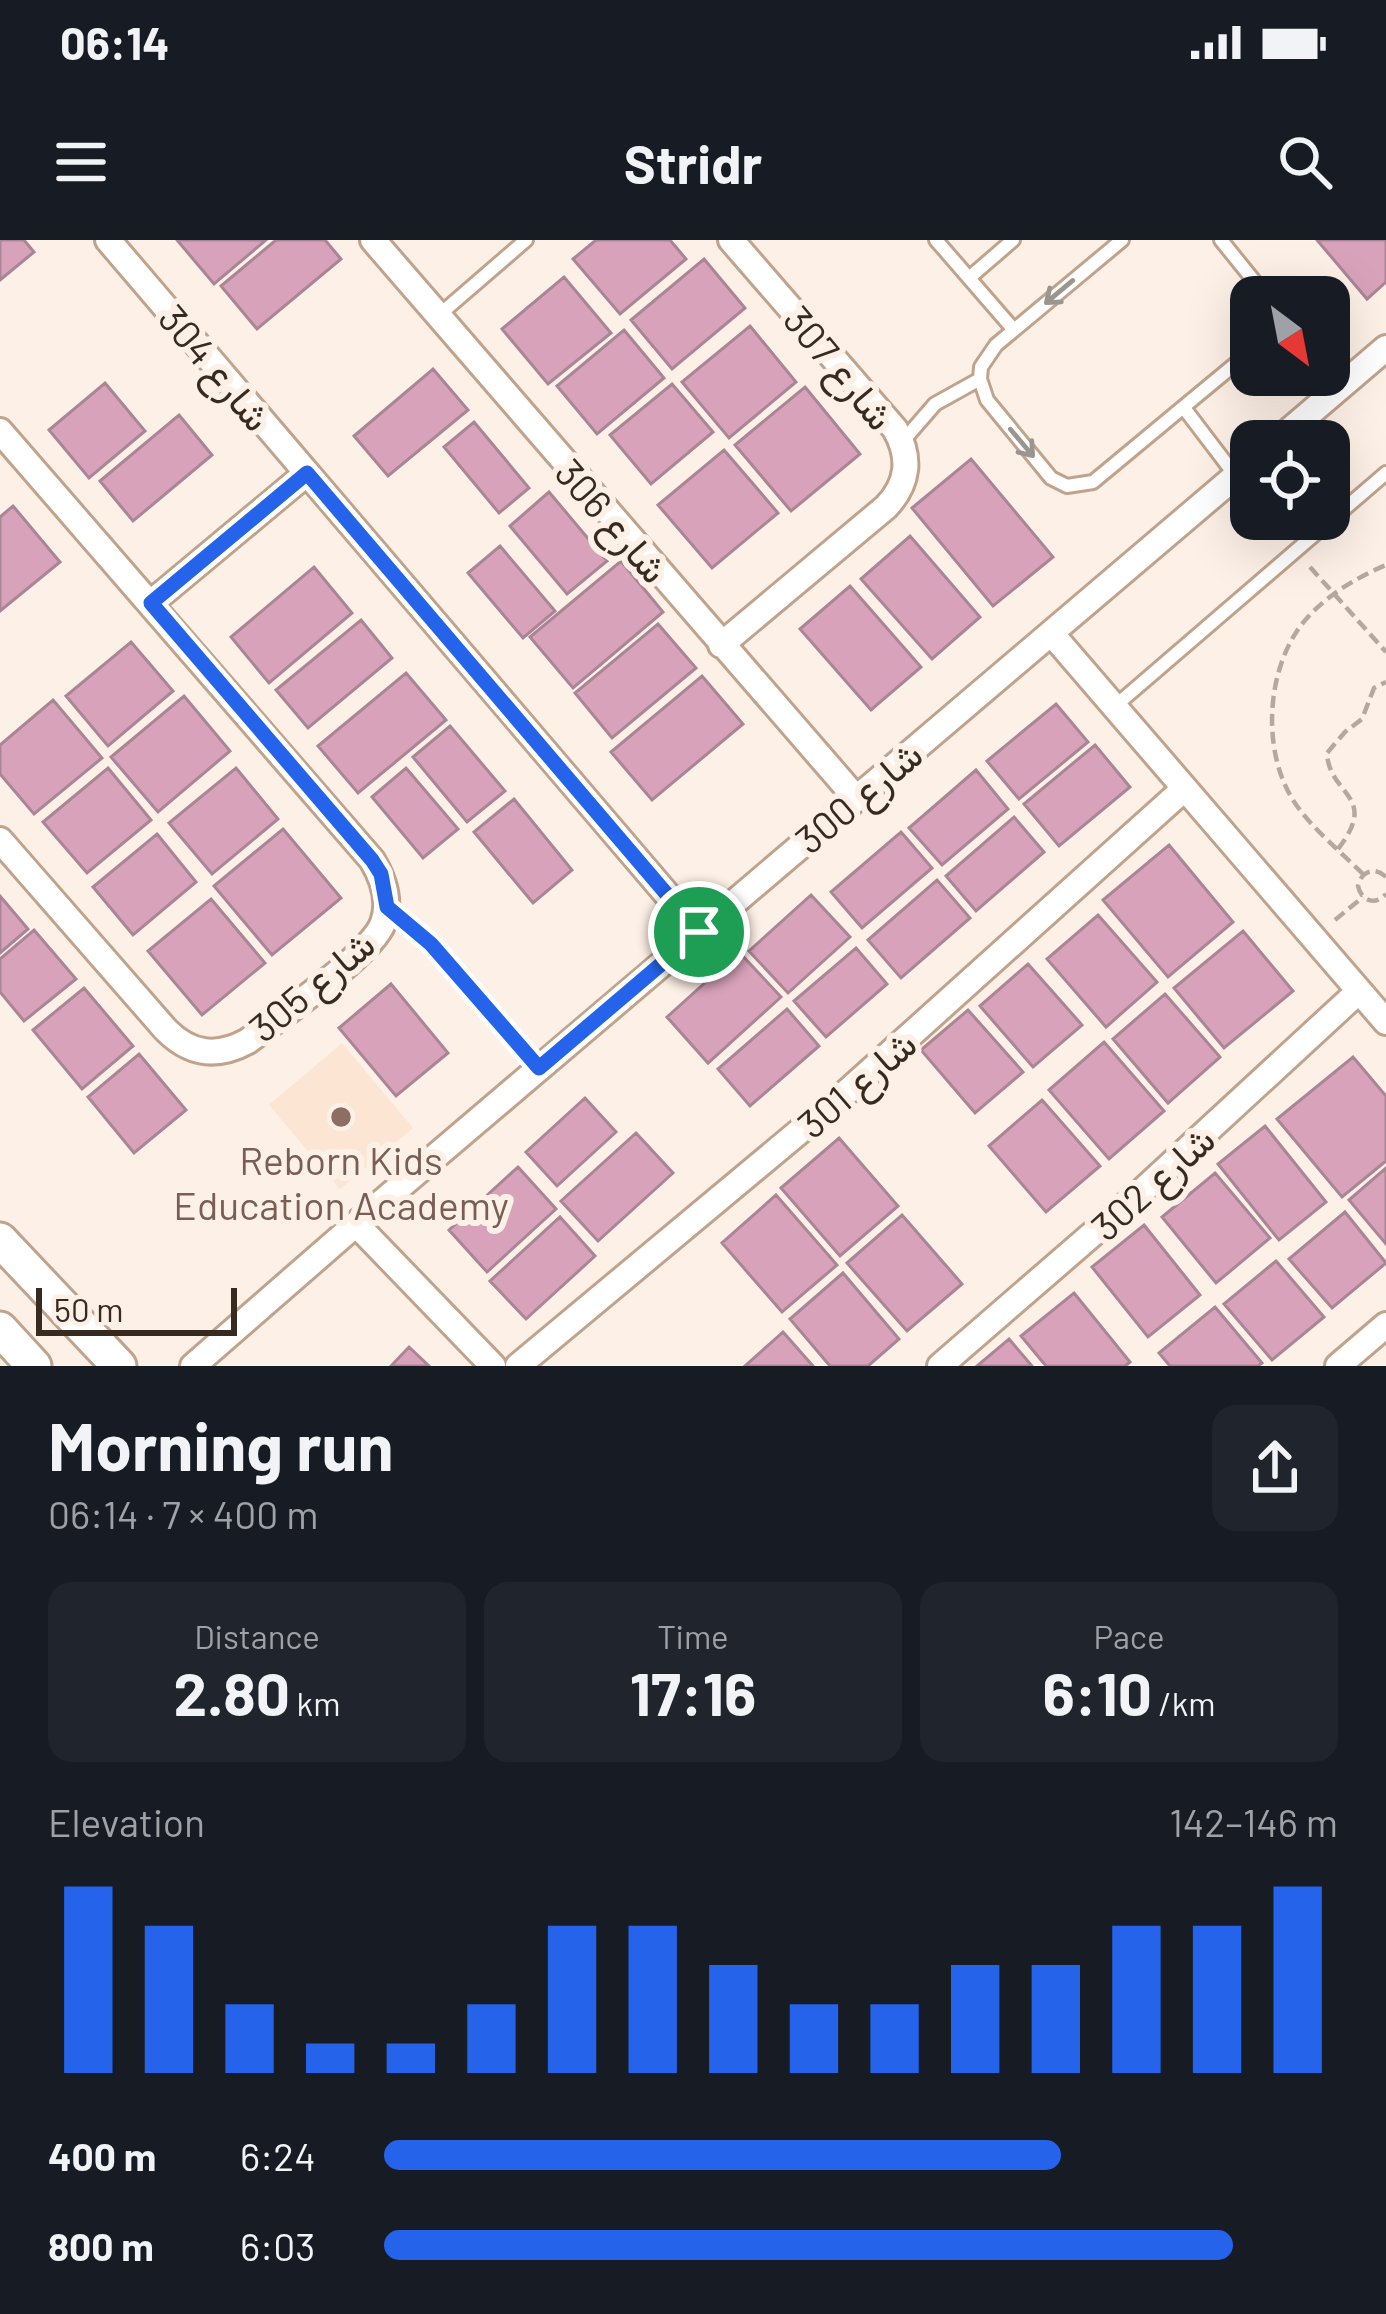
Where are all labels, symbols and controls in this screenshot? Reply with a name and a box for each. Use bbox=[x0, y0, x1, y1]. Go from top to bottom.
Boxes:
text: 06:14 bbox=[60, 15, 169, 69]
icon: menu bbox=[48, 129, 114, 195]
icon: search bbox=[1272, 129, 1338, 195]
text: Stridr bbox=[624, 130, 762, 195]
north arrow bbox=[1230, 276, 1350, 396]
map controls bbox=[1230, 276, 1350, 540]
one-way arrow bbox=[1044, 278, 1075, 306]
street label: شارع 304 bbox=[146, 294, 282, 443]
street label: شارع 307 bbox=[771, 296, 905, 442]
button: locate bbox=[1230, 420, 1350, 540]
one-way arrow bbox=[1007, 427, 1035, 458]
street label: شارع 306 bbox=[543, 449, 679, 595]
street label: شارع 300 bbox=[785, 730, 934, 866]
pin bbox=[648, 881, 750, 983]
icon: arrive bbox=[666, 899, 732, 965]
street label: شارع 305 bbox=[239, 919, 386, 1055]
street label: شارع 301 bbox=[787, 1019, 928, 1151]
marker: Reborn Kids Education Academy bbox=[328, 1104, 354, 1130]
street label: شارع 302 bbox=[1081, 1115, 1227, 1253]
place label: Reborn Kids Education Academy bbox=[173, 1136, 509, 1228]
scale bar bbox=[36, 1282, 237, 1335]
text: 50 m bbox=[54, 1289, 124, 1329]
text: Morning run bbox=[48, 1405, 394, 1484]
button: share bbox=[1212, 1405, 1338, 1531]
text: 06:14 · 7 × 400 m bbox=[48, 1490, 318, 1537]
text: Distance bbox=[194, 1616, 320, 1656]
text: Time bbox=[657, 1616, 729, 1656]
text: Pace bbox=[1094, 1616, 1164, 1656]
text: 2.80 bbox=[174, 1656, 290, 1728]
text: 17:16 bbox=[630, 1656, 756, 1728]
text: 6:10 bbox=[1042, 1656, 1152, 1728]
text: km bbox=[290, 1683, 340, 1723]
text: /km bbox=[1152, 1683, 1216, 1723]
text: Elevation bbox=[48, 1798, 205, 1845]
text: 142–146 m bbox=[1169, 1798, 1338, 1845]
text: 400 m bbox=[48, 2132, 156, 2179]
text: 6:24 bbox=[240, 2132, 316, 2179]
text: 800 m bbox=[48, 2222, 154, 2269]
text: 6:03 bbox=[240, 2222, 315, 2269]

